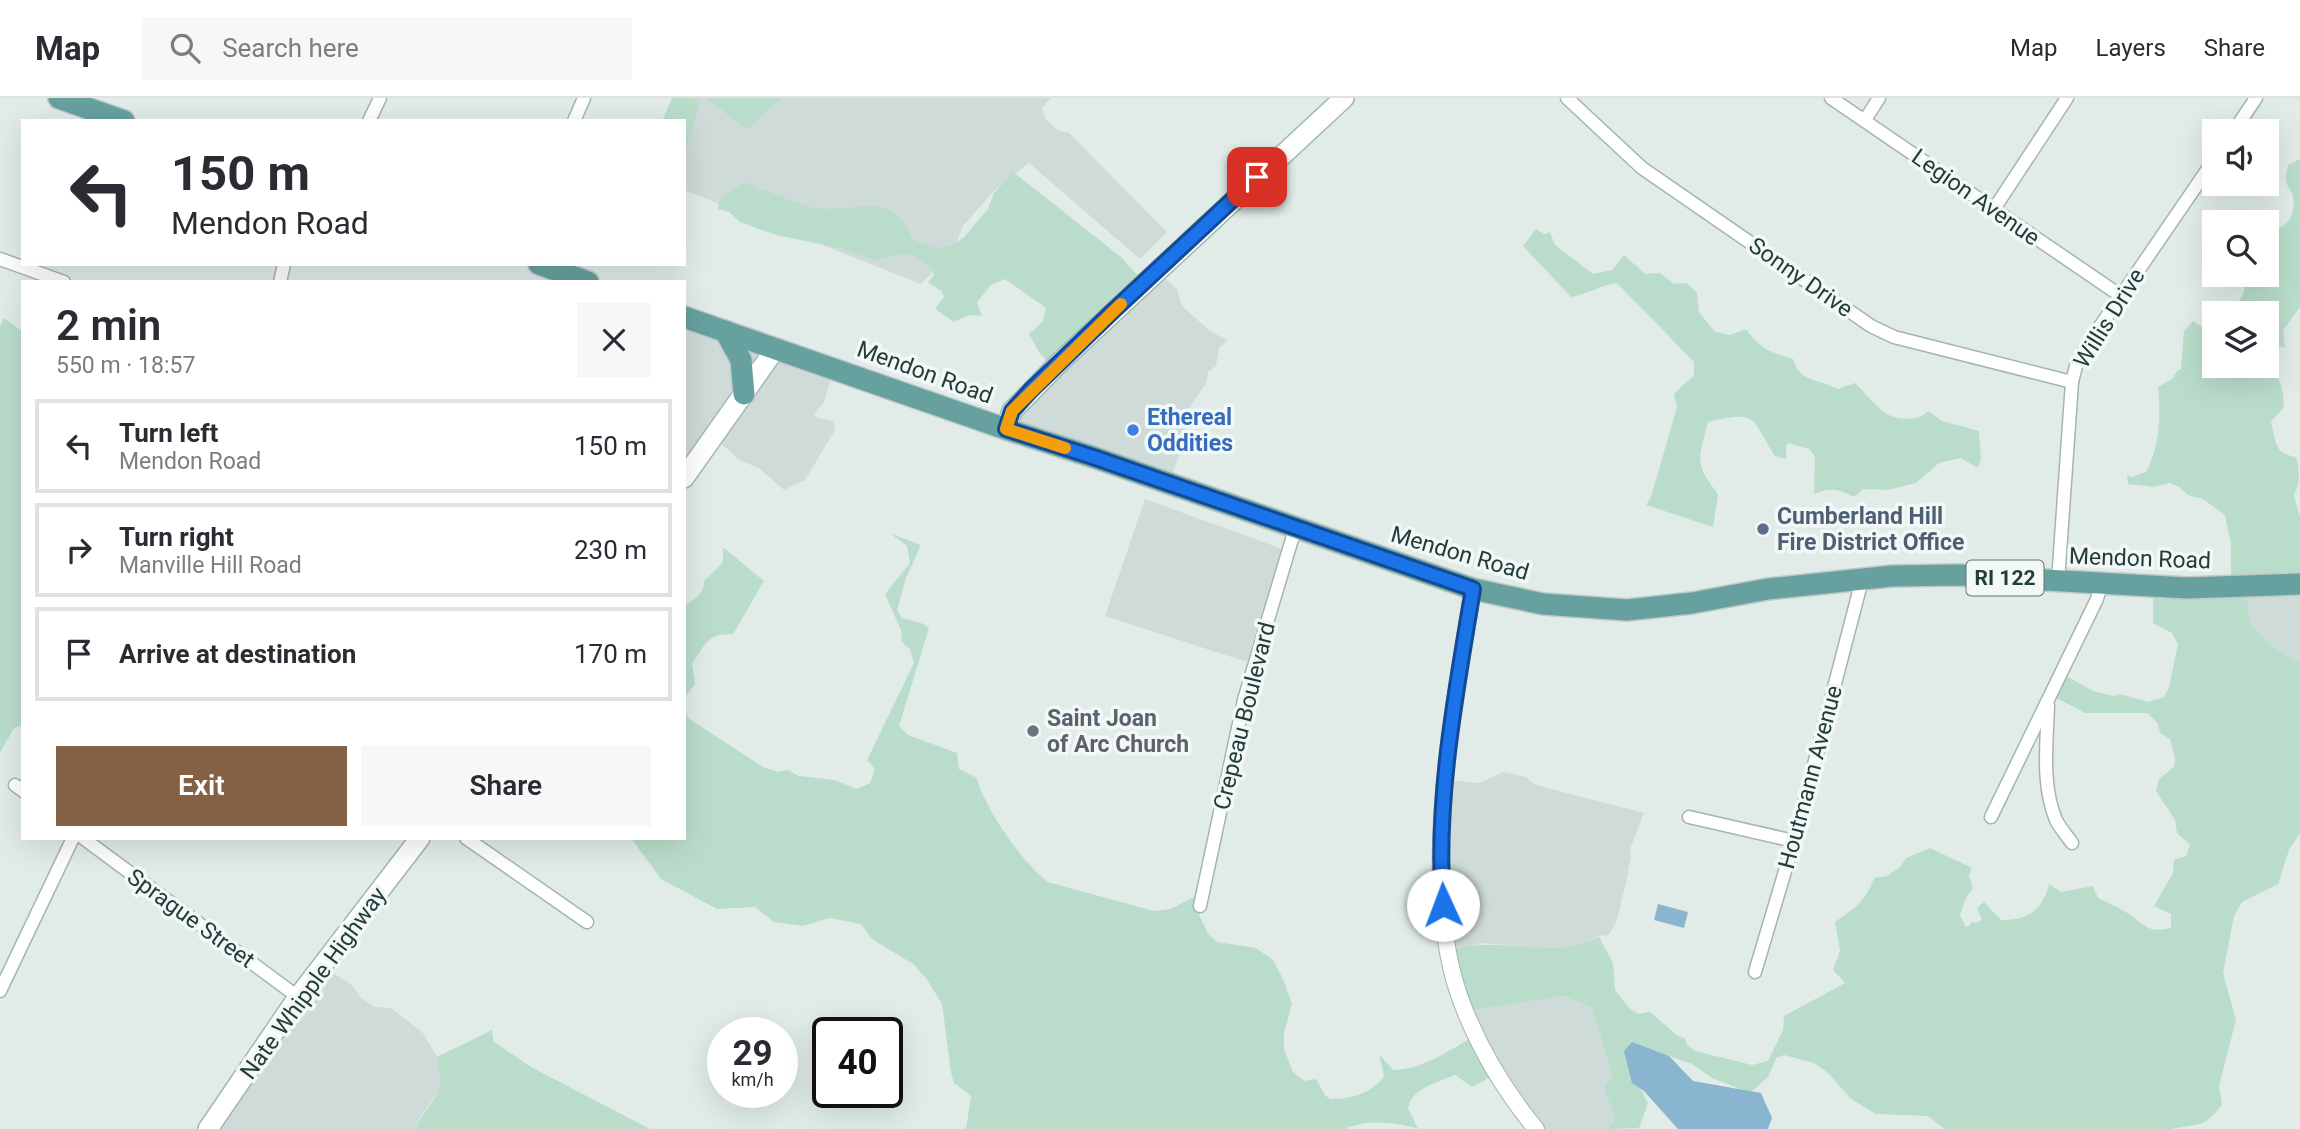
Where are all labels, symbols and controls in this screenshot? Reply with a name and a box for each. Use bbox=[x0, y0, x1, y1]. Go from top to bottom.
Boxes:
search box bbox=[142, 17, 632, 80]
text: Map bbox=[35, 29, 100, 68]
icon: search bbox=[166, 29, 204, 67]
text: Search here bbox=[222, 33, 359, 63]
text: Map bbox=[2010, 34, 2058, 62]
text: Layers bbox=[2096, 34, 2166, 62]
text: Share bbox=[2204, 34, 2265, 62]
map controls bbox=[2202, 119, 2279, 378]
button: sound bbox=[2202, 119, 2279, 196]
street label: Legion Avenue bbox=[1907, 143, 2045, 251]
text: 150 m bbox=[171, 145, 310, 202]
icon: left bbox=[56, 147, 147, 238]
pin bbox=[1227, 147, 1287, 207]
icon: arrive bbox=[1238, 158, 1276, 196]
text: Mendon Road bbox=[171, 204, 369, 242]
button: search bbox=[2202, 210, 2279, 287]
street label: Sonny Drive bbox=[1744, 232, 1858, 323]
street label: Willis Drive bbox=[2068, 264, 2151, 373]
text: 2 min bbox=[56, 301, 161, 350]
button: layers bbox=[2202, 301, 2279, 378]
button: close bbox=[577, 303, 651, 377]
street label: Mendon Road bbox=[853, 335, 996, 409]
text: 550 m · 18:57 bbox=[56, 352, 195, 379]
place label: Ethereal Oddities bbox=[1147, 404, 1233, 457]
text: Turn left bbox=[119, 418, 218, 448]
marker: Ethereal Oddities bbox=[1125, 422, 1141, 438]
icon: left bbox=[60, 427, 98, 465]
text: 150 m bbox=[574, 431, 647, 461]
text: Mendon Road bbox=[119, 448, 261, 475]
place label: Cumberland Hill Fire District Office bbox=[1777, 503, 1964, 556]
street label: Mendon Road bbox=[1388, 521, 1532, 586]
marker: Cumberland Hill Fire District Office bbox=[1755, 521, 1771, 537]
text: Turn right bbox=[119, 522, 234, 552]
icon: right bbox=[60, 531, 98, 569]
text: 230 m bbox=[574, 535, 647, 565]
street label: Mendon Road bbox=[2068, 543, 2212, 574]
text: Manville Hill Road bbox=[119, 552, 302, 579]
road number: RI 122 bbox=[1966, 560, 2044, 596]
street label: Crepeau Boulevard bbox=[1208, 619, 1281, 813]
icon: arrive bbox=[60, 635, 98, 673]
text: Arrive at destination bbox=[119, 639, 356, 669]
text: 170 m bbox=[574, 639, 647, 669]
street label: Houtmann Avenue bbox=[1773, 682, 1848, 872]
place label: Saint Joan of Arc Church bbox=[1047, 705, 1189, 758]
marker: Saint Joan of Arc Church bbox=[1025, 723, 1041, 739]
button: Exit bbox=[56, 746, 347, 826]
button: Share bbox=[361, 746, 651, 826]
street label: Sprague Street bbox=[122, 863, 260, 974]
position arrow bbox=[1406, 868, 1480, 942]
street label: Nate Whipple Highway bbox=[235, 882, 392, 1084]
speed limit sign: 40 bbox=[812, 1017, 903, 1108]
text: 29 bbox=[732, 1033, 773, 1074]
text: km/h bbox=[731, 1069, 774, 1090]

